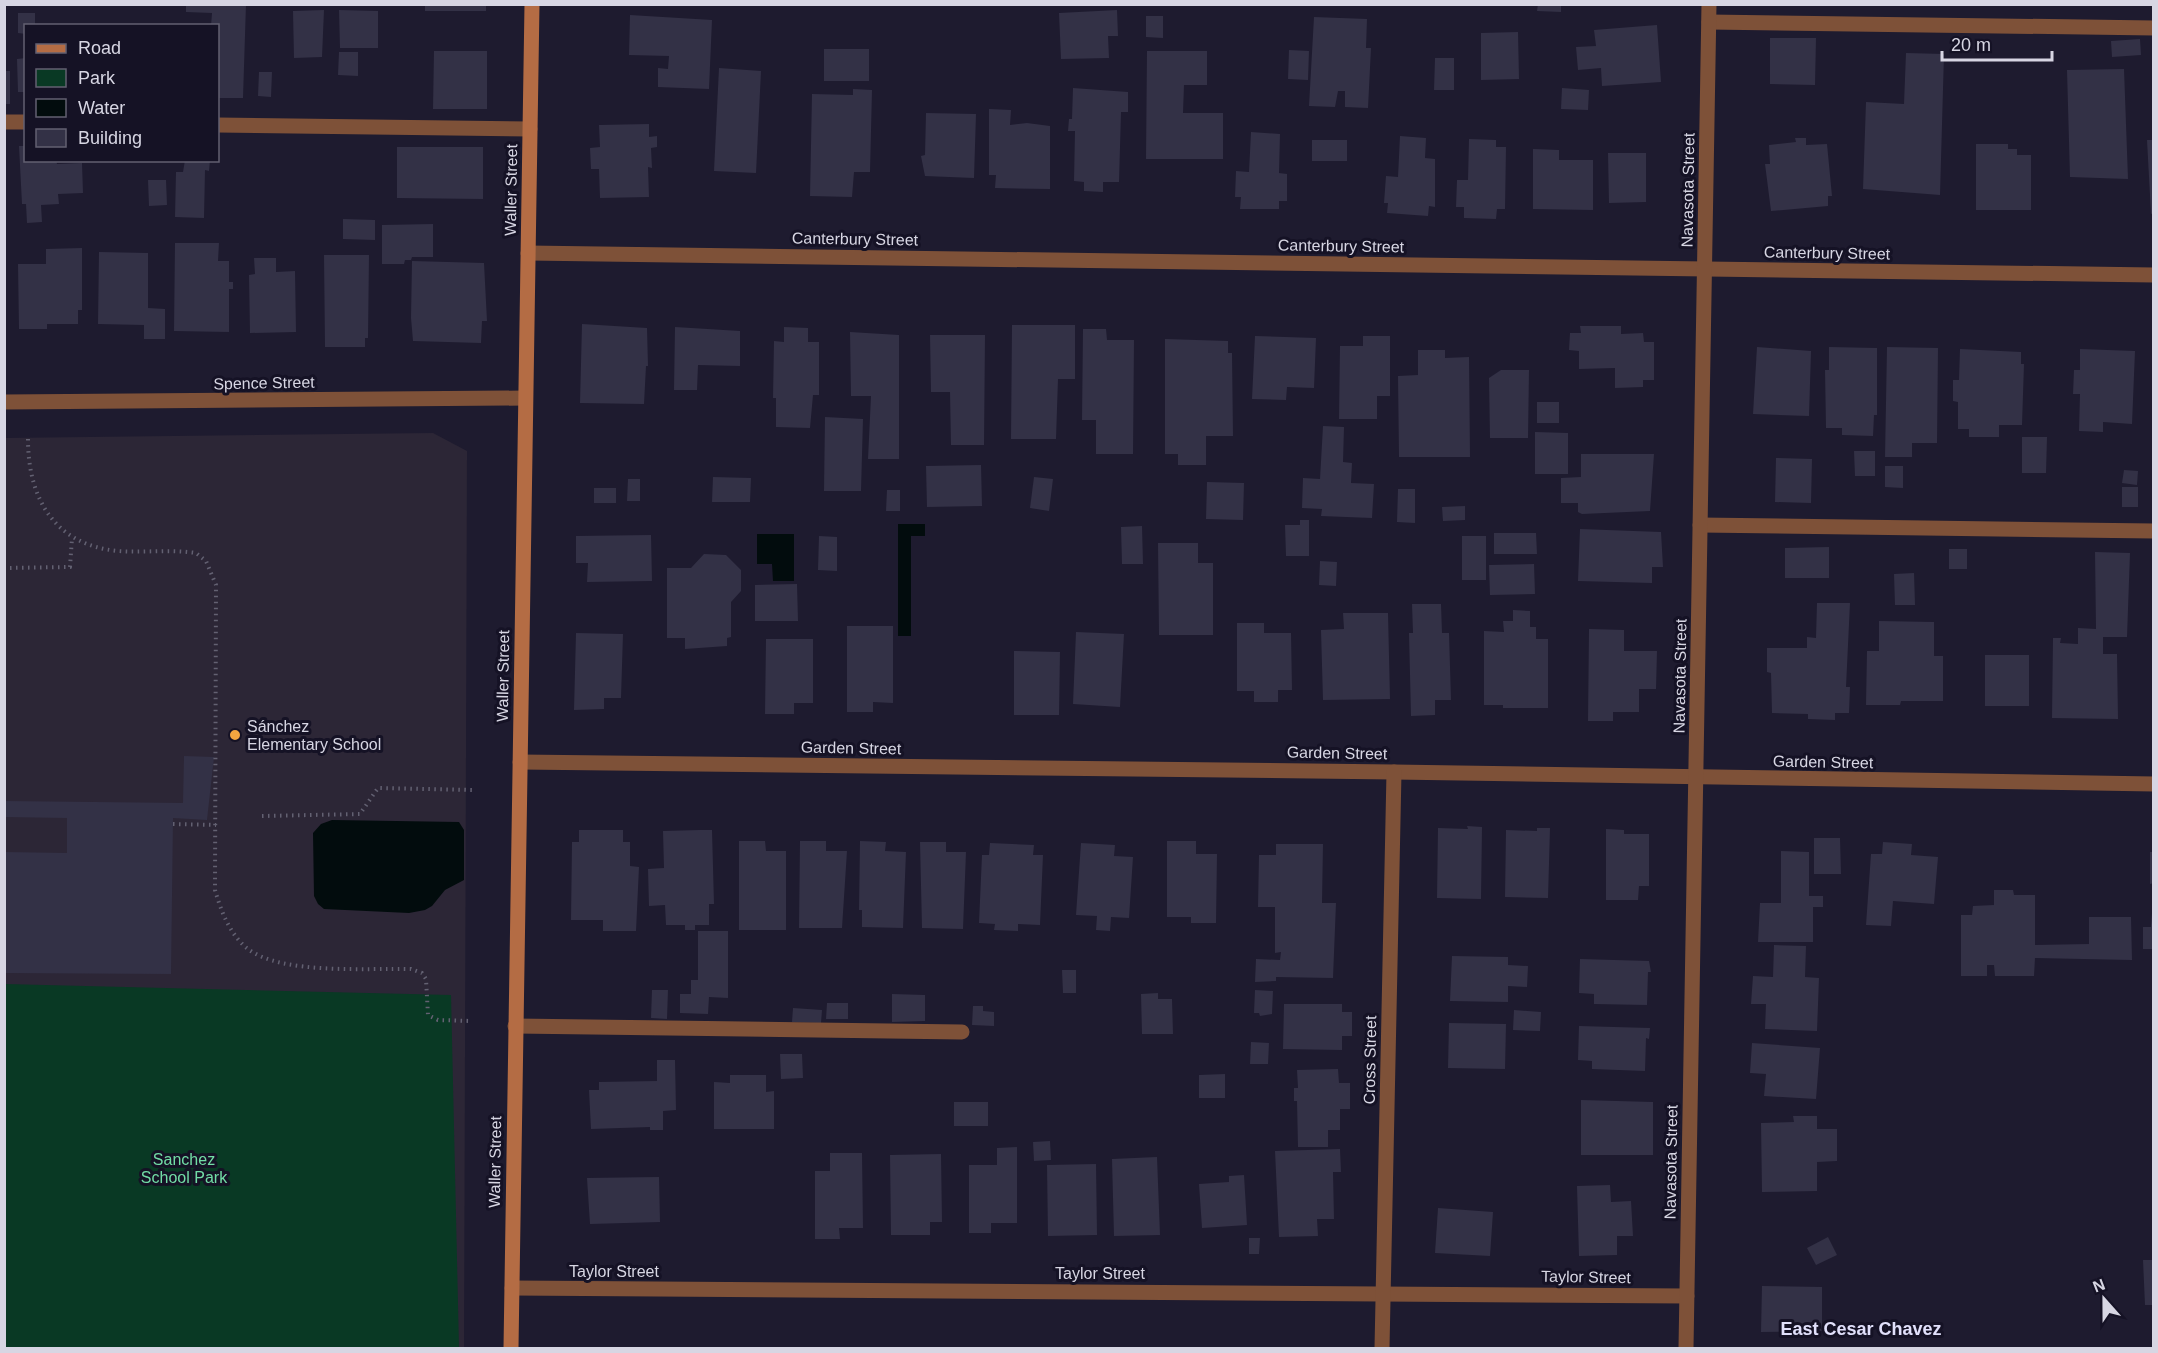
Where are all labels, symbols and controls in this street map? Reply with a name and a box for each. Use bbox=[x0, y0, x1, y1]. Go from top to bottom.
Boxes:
legend bbox=[24, 24, 219, 162]
scale bar bbox=[1942, 24, 2052, 62]
text: 20 m bbox=[1951, 35, 1991, 55]
text: Road bbox=[78, 38, 121, 58]
text: Park bbox=[78, 68, 116, 88]
text: Water bbox=[78, 98, 125, 118]
text: Building bbox=[78, 128, 142, 148]
street label: Navasota Street bbox=[1679, 132, 1698, 248]
street label: Waller Street bbox=[502, 143, 520, 236]
street label: Canterbury Street bbox=[792, 229, 919, 249]
street label: Canterbury Street bbox=[1278, 236, 1405, 256]
street label: Canterbury Street bbox=[1764, 243, 1891, 263]
street label: Spence Street bbox=[213, 374, 315, 392]
street label: Navasota Street bbox=[1671, 618, 1690, 734]
street label: Waller Street bbox=[494, 629, 512, 722]
place label: Sánchez Elementary School bbox=[247, 718, 381, 753]
marker: Sánchez Elementary School bbox=[228, 728, 242, 742]
street label: Garden Street bbox=[801, 739, 902, 757]
street label: Garden Street bbox=[1287, 744, 1388, 762]
street label: Garden Street bbox=[1773, 753, 1874, 771]
street label: Cross Street bbox=[1361, 1015, 1379, 1105]
street label: Navasota Street bbox=[1662, 1104, 1681, 1220]
street label: Waller Street bbox=[486, 1115, 504, 1208]
park label: Sanchez School Park bbox=[141, 1151, 228, 1186]
street label: Taylor Street bbox=[569, 1263, 659, 1280]
street label: Taylor Street bbox=[1055, 1265, 1145, 1282]
street label: Taylor Street bbox=[1541, 1268, 1632, 1286]
north arrow bbox=[2074, 1269, 2134, 1329]
text: N bbox=[2090, 1275, 2107, 1295]
district label: East Cesar Chavez bbox=[1780, 1319, 1942, 1339]

